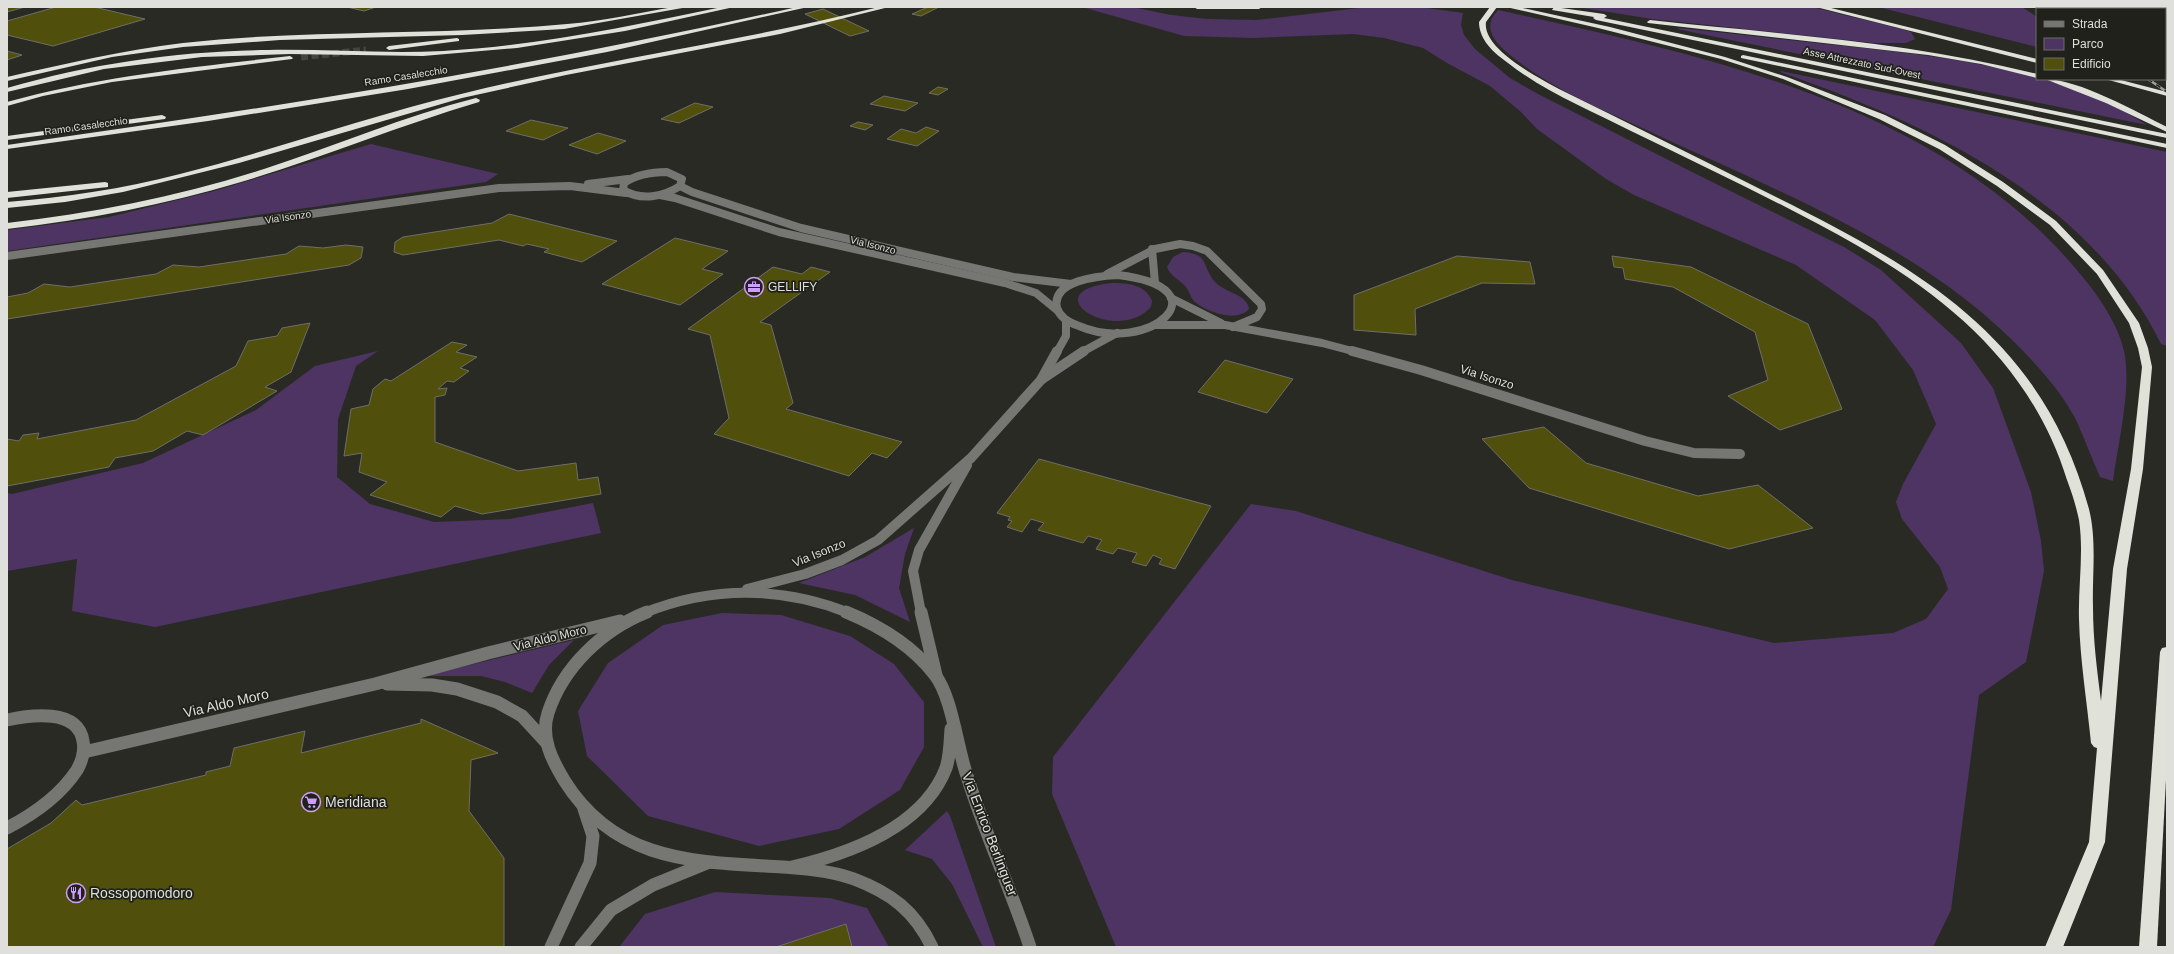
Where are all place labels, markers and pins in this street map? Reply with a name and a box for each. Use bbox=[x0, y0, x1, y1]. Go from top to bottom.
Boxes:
office icon: GELLIFY bbox=[743, 276, 765, 298]
place label: GELLIFY bbox=[768, 280, 817, 294]
supermarket icon: Meridiana bbox=[300, 791, 322, 813]
place label: Meridiana bbox=[325, 794, 387, 810]
restaurant icon: Rossopomodoro bbox=[65, 882, 87, 904]
place label: Rossopomodoro bbox=[90, 885, 193, 901]

